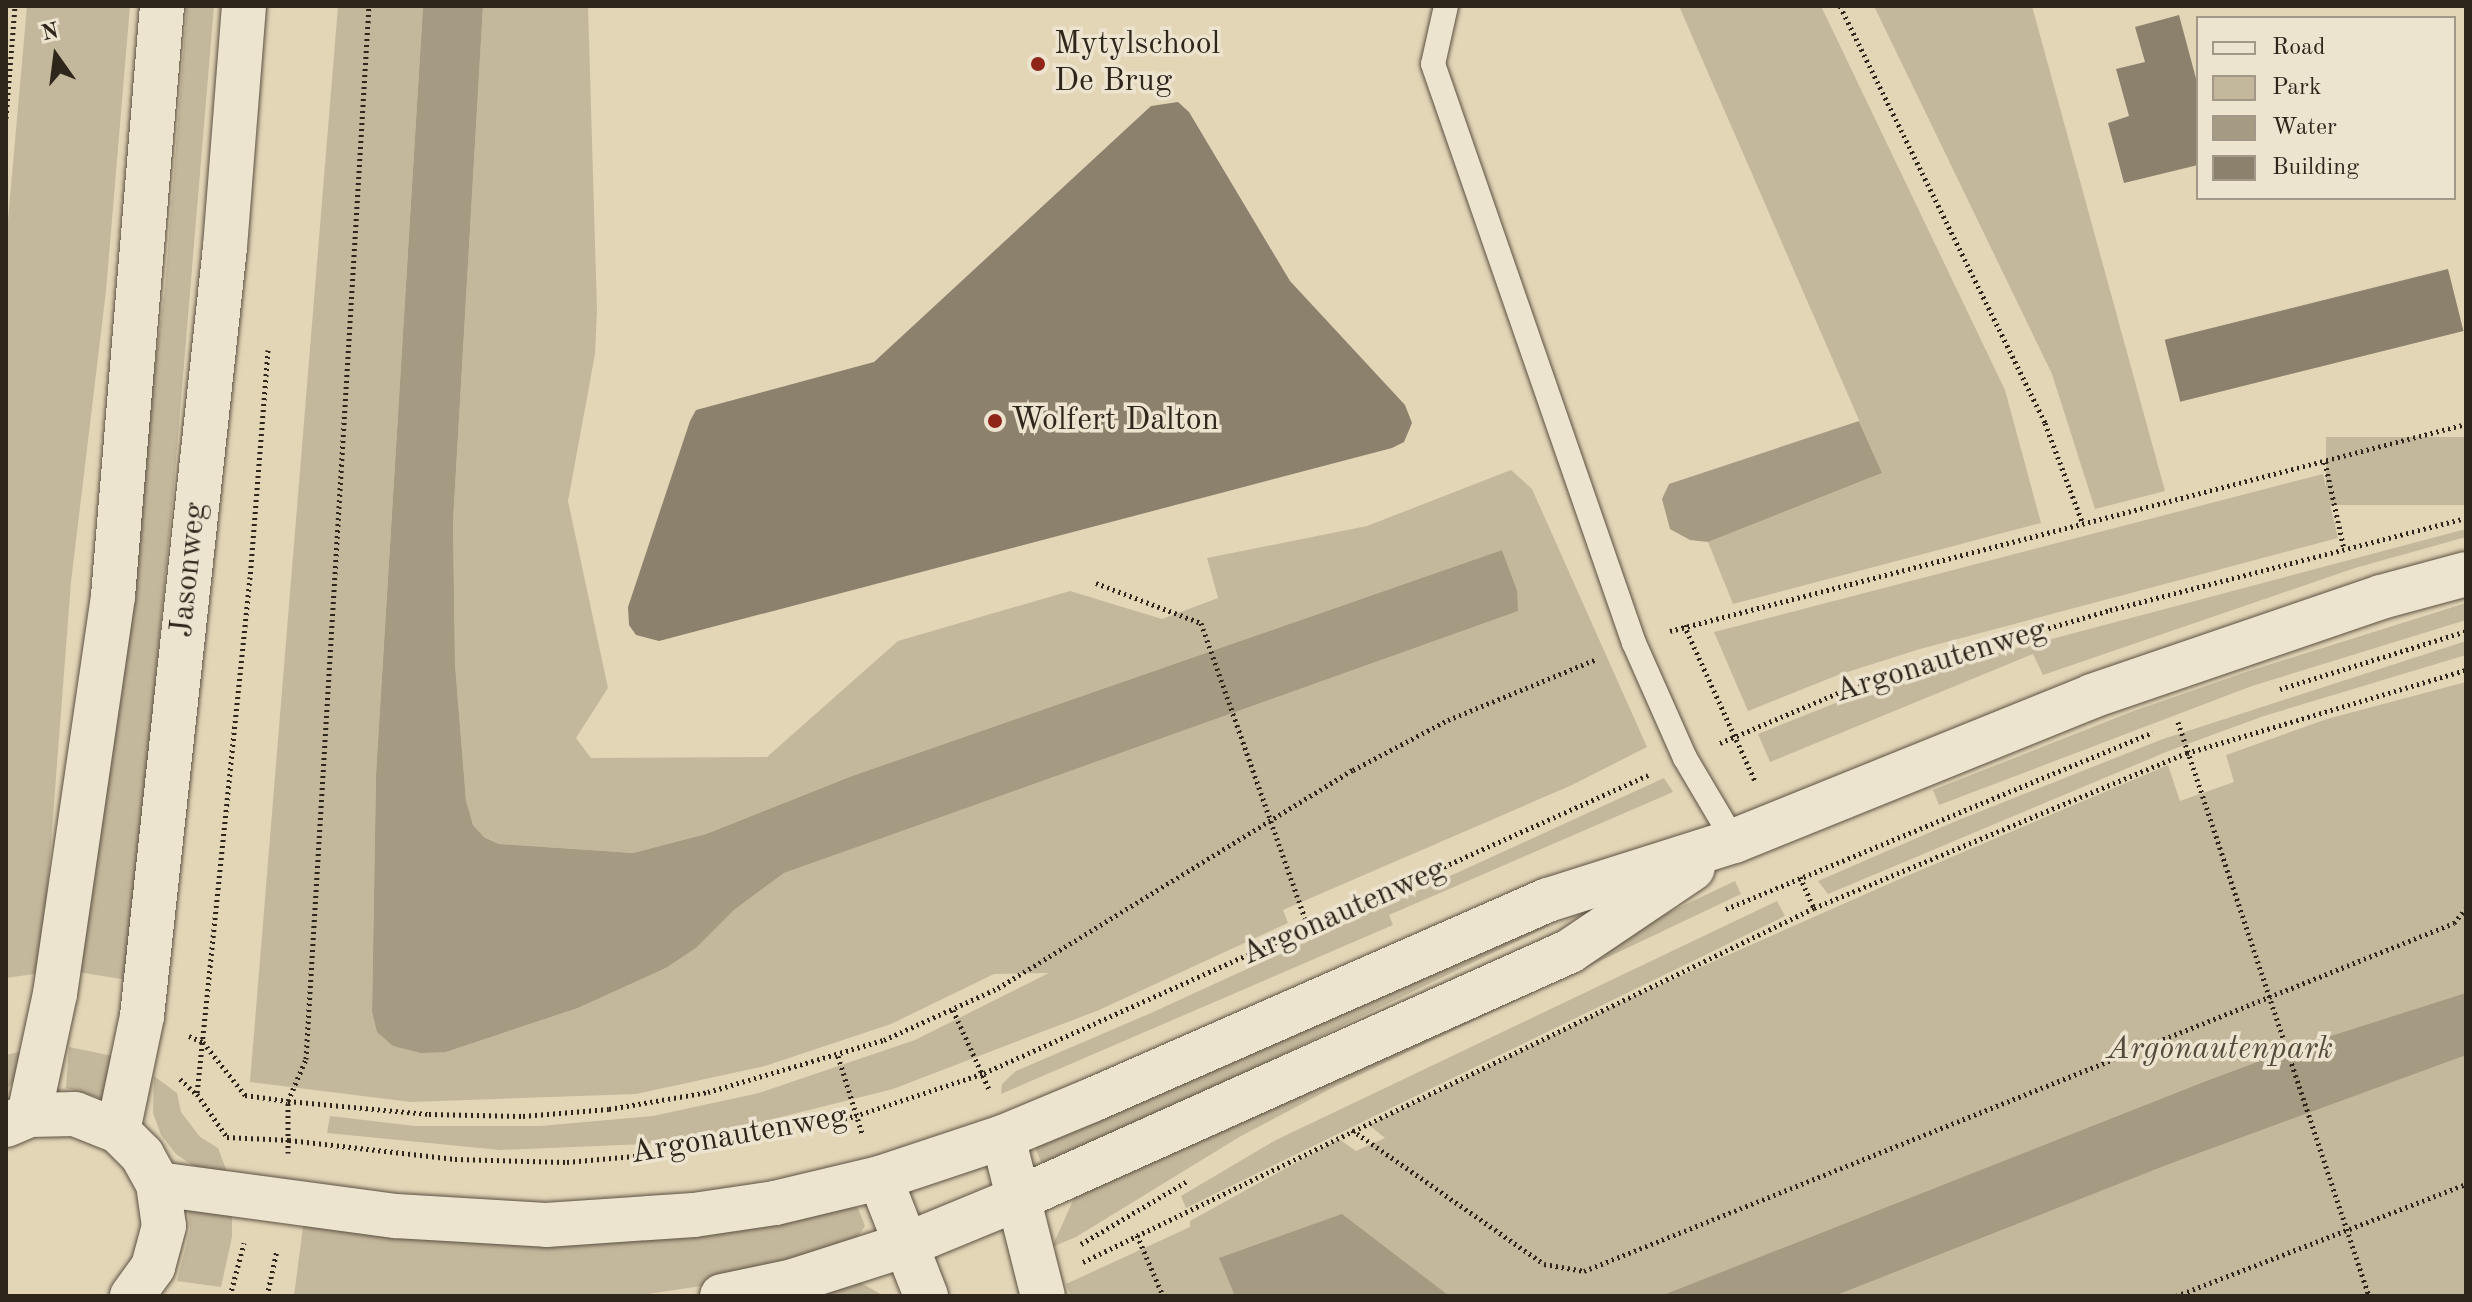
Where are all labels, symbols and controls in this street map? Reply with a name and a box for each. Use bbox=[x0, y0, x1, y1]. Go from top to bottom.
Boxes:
north arrow bbox=[16, 16, 96, 96]
legend bbox=[2196, 16, 2456, 200]
text: N bbox=[39, 20, 61, 45]
place label: Mytylschool De Brug bbox=[1054, 27, 1220, 102]
text: Road bbox=[2272, 36, 2325, 60]
marker: Mytylschool De Brug bbox=[1029, 55, 1047, 73]
text: Park bbox=[2272, 76, 2321, 100]
text: Water bbox=[2272, 116, 2337, 140]
text: Building bbox=[2272, 156, 2359, 180]
place label: Wolfert Dalton bbox=[1011, 402, 1219, 440]
marker: Wolfert Dalton bbox=[986, 412, 1004, 430]
street label: Jasonweg bbox=[164, 501, 216, 639]
street label: Argonautenweg bbox=[1830, 612, 2052, 712]
street label: Argonautenweg bbox=[1236, 851, 1452, 975]
park label: Argonautenpark bbox=[2107, 1031, 2333, 1069]
street label: Argonautenweg bbox=[628, 1098, 850, 1174]

